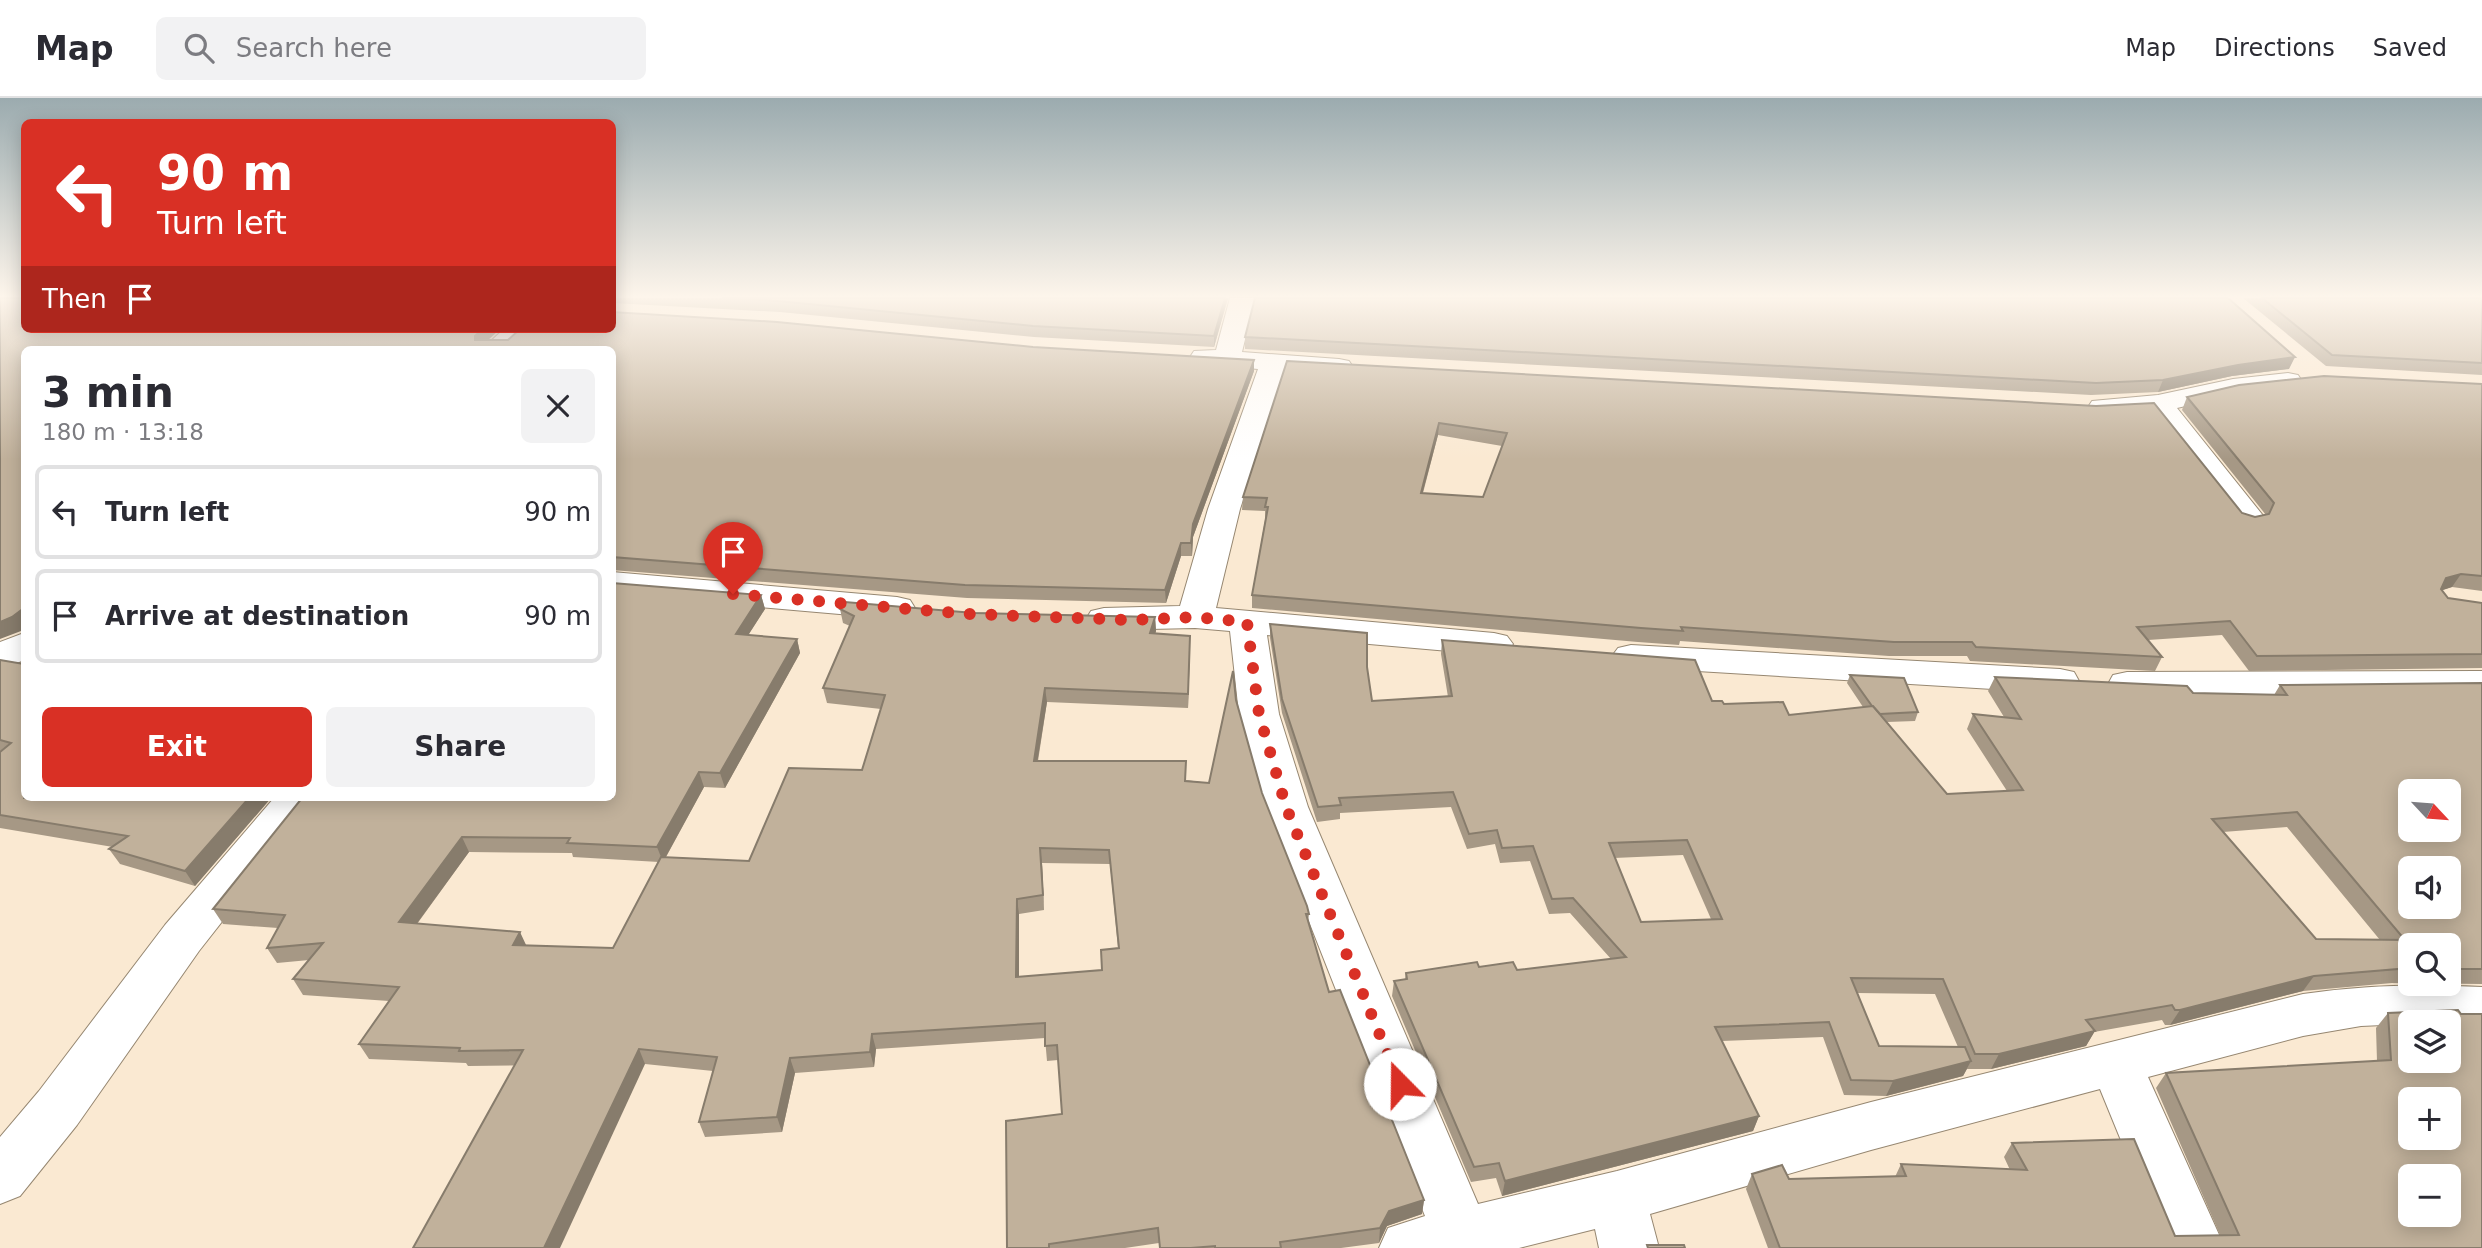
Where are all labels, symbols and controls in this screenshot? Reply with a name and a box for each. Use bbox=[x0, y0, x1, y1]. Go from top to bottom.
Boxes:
search box bbox=[156, 17, 646, 80]
text: Map bbox=[35, 29, 114, 68]
icon: search bbox=[180, 29, 218, 67]
text: Search here bbox=[236, 33, 392, 63]
text: Map bbox=[2125, 34, 2176, 62]
text: Directions bbox=[2214, 34, 2335, 62]
text: Saved bbox=[2373, 34, 2447, 62]
text: 90 m bbox=[157, 145, 293, 202]
icon: left bbox=[42, 147, 133, 238]
text: Turn left bbox=[157, 204, 287, 242]
icon: arrive bbox=[121, 280, 159, 318]
text: Then bbox=[42, 284, 107, 314]
text: 3 min bbox=[42, 368, 174, 417]
button: close bbox=[521, 369, 595, 443]
text: 180 m · 13:18 bbox=[42, 419, 204, 445]
icon: left bbox=[46, 493, 84, 531]
text: Turn left bbox=[105, 497, 229, 527]
text: 90 m bbox=[524, 497, 591, 527]
pin bbox=[703, 522, 763, 594]
icon: arrive bbox=[714, 533, 752, 571]
icon: arrive bbox=[46, 597, 84, 635]
text: Arrive at destination bbox=[105, 601, 409, 631]
text: 90 m bbox=[524, 601, 591, 631]
button: Exit bbox=[42, 707, 312, 787]
button: Share bbox=[326, 707, 595, 787]
north arrow bbox=[2398, 779, 2460, 842]
map controls bbox=[2398, 779, 2461, 1227]
button: sound bbox=[2398, 856, 2461, 919]
button: search bbox=[2398, 933, 2461, 996]
button: layers bbox=[2398, 1010, 2461, 1073]
position arrow bbox=[1363, 1047, 1437, 1121]
button: + bbox=[2398, 1087, 2461, 1150]
button: − bbox=[2398, 1164, 2461, 1227]

